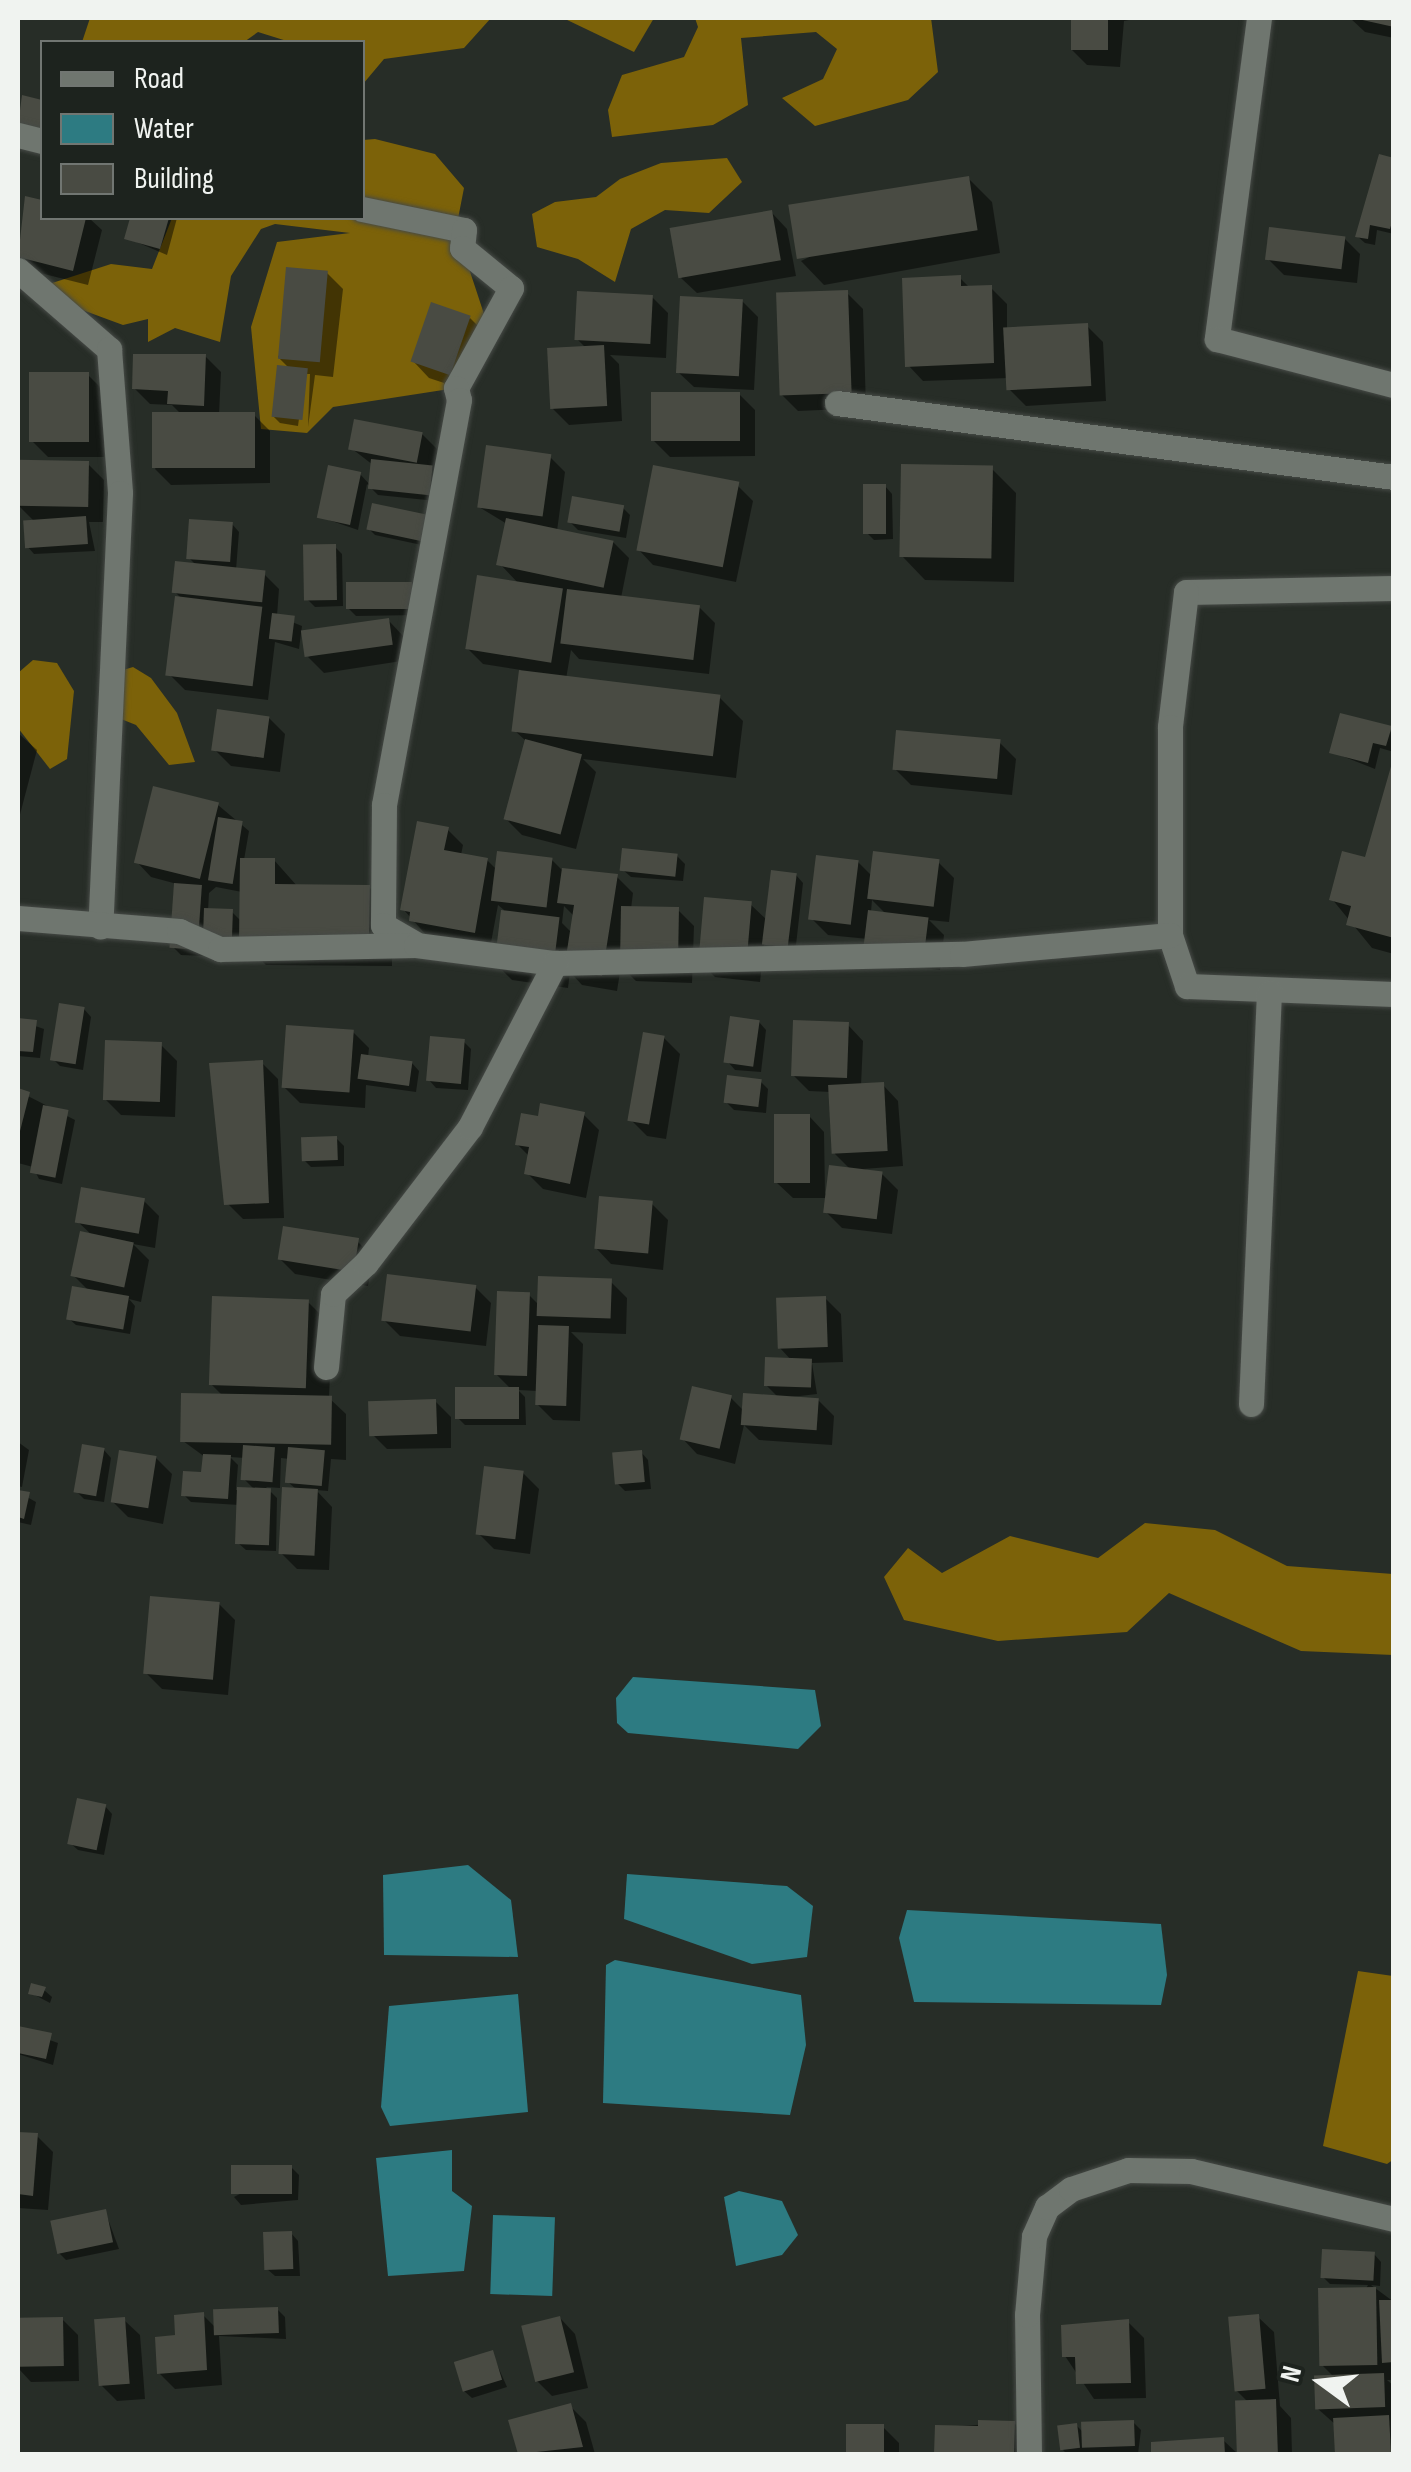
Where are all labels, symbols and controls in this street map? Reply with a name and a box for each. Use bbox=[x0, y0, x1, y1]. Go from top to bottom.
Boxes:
legend bbox=[40, 40, 365, 220]
text: Road bbox=[134, 61, 184, 97]
text: Water bbox=[134, 111, 194, 147]
text: Building bbox=[134, 161, 214, 197]
north arrow bbox=[1271, 2332, 1371, 2432]
text: N bbox=[1274, 2363, 1309, 2386]

